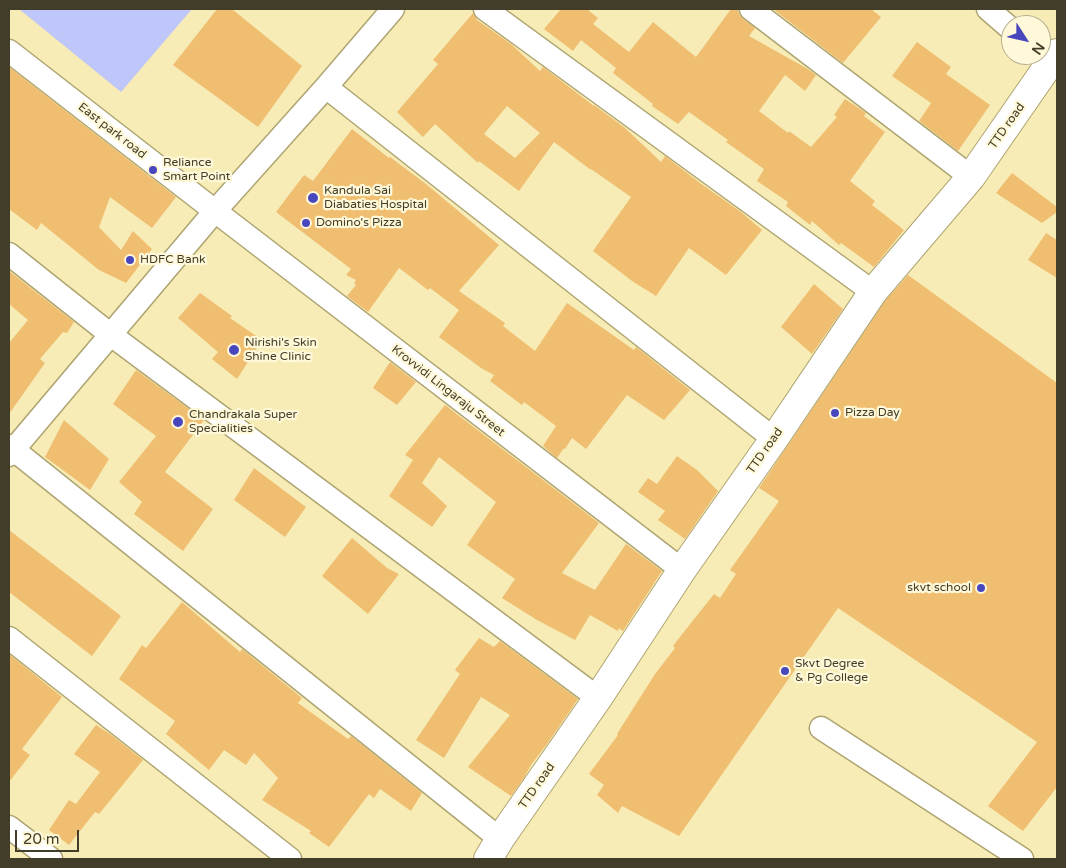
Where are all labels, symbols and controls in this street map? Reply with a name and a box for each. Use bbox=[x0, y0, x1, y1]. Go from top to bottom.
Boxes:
north arrow bbox=[1001, 15, 1051, 65]
text: N bbox=[1028, 39, 1048, 58]
street label: East park road bbox=[75, 100, 149, 162]
street label: TTD road bbox=[986, 100, 1028, 152]
place label: Reliance Smart Point bbox=[163, 156, 230, 184]
marker: Reliance Smart Point bbox=[147, 164, 159, 176]
place label: Kandula Sai Diabaties Hospital bbox=[324, 184, 427, 212]
marker: Kandula Sai Diabaties Hospital bbox=[306, 191, 320, 205]
place label: Domino's Pizza bbox=[316, 216, 402, 230]
marker: Domino's Pizza bbox=[300, 217, 312, 229]
place label: HDFC Bank bbox=[140, 253, 205, 267]
marker: HDFC Bank bbox=[124, 254, 136, 266]
place label: Nirishi's Skin Shine Clinic bbox=[245, 336, 317, 364]
street label: Krovvidi Lingaraju Street bbox=[389, 342, 507, 440]
marker: Nirishi's Skin Shine Clinic bbox=[227, 343, 241, 357]
place label: Pizza Day bbox=[845, 406, 900, 420]
marker: Pizza Day bbox=[829, 407, 841, 419]
place label: Chandrakala Super Specialities bbox=[189, 408, 297, 436]
marker: Chandrakala Super Specialities bbox=[171, 415, 185, 429]
street label: TTD road bbox=[744, 425, 786, 477]
place label: skvt school bbox=[907, 581, 971, 595]
marker: skvt school bbox=[975, 582, 987, 594]
place label: Skvt Degree & Pg College bbox=[795, 657, 868, 685]
marker: Skvt Degree & Pg College bbox=[779, 665, 791, 677]
street label: TTD road bbox=[516, 760, 558, 812]
scale bar bbox=[18, 820, 81, 852]
text: 20 m bbox=[23, 830, 60, 848]

